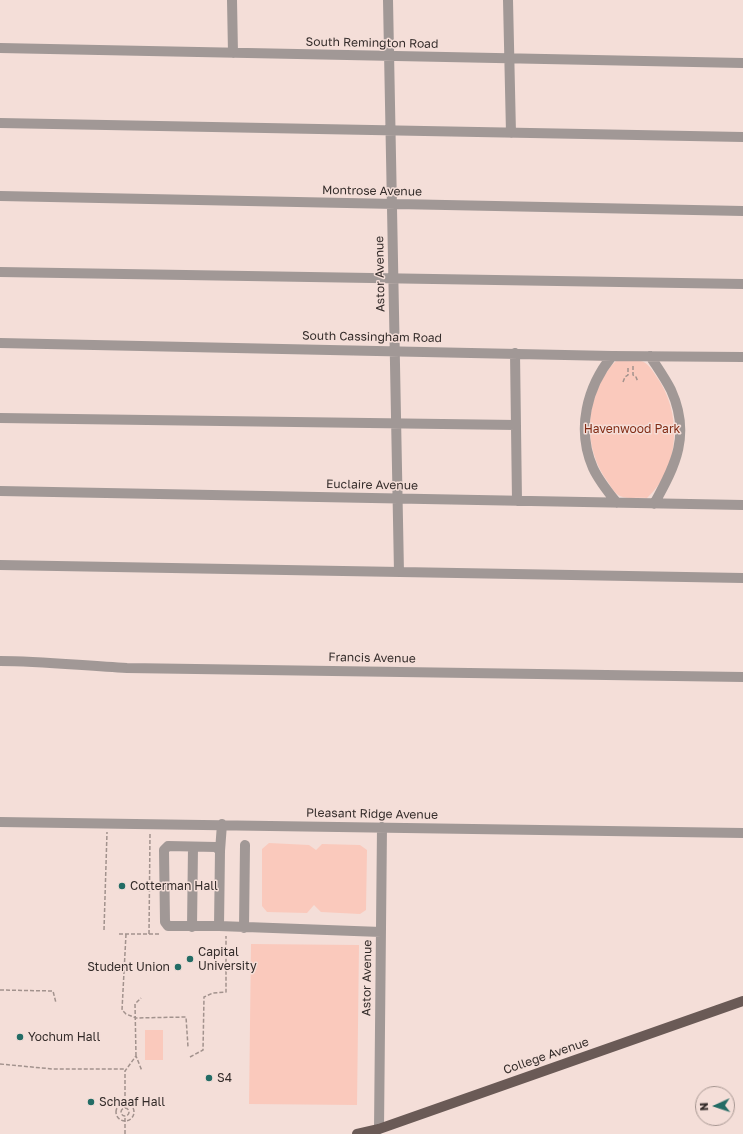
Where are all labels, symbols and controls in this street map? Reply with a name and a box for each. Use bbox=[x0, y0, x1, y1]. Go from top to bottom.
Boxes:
street label: South Remington Road bbox=[306, 35, 438, 51]
street label: Montrose Avenue bbox=[322, 183, 422, 199]
street label: Astor Avenue bbox=[372, 236, 388, 312]
street label: South Cassingham Road bbox=[302, 329, 442, 345]
park label: Havenwood Park bbox=[584, 422, 680, 436]
street label: Euclaire Avenue bbox=[326, 477, 418, 493]
street label: Francis Avenue bbox=[328, 650, 416, 666]
street label: Pleasant Ridge Avenue bbox=[306, 806, 438, 822]
place label: Cotterman Hall bbox=[130, 879, 218, 893]
marker: Cotterman Hall bbox=[117, 881, 127, 891]
street label: Astor Avenue bbox=[359, 940, 375, 1016]
place label: Capital University bbox=[198, 945, 257, 973]
marker: Capital University bbox=[185, 954, 195, 964]
place label: Student Union bbox=[87, 960, 170, 974]
marker: Student Union bbox=[173, 962, 183, 972]
place label: Yochum Hall bbox=[28, 1030, 100, 1044]
marker: Yochum Hall bbox=[15, 1032, 25, 1042]
street label: College Avenue bbox=[501, 1035, 591, 1077]
place label: S4 bbox=[217, 1071, 232, 1085]
marker: S4 bbox=[204, 1073, 214, 1083]
north arrow bbox=[695, 1086, 735, 1126]
place label: Schaaf Hall bbox=[99, 1095, 165, 1109]
marker: Schaaf Hall bbox=[86, 1097, 96, 1107]
text: N bbox=[697, 1102, 710, 1111]

